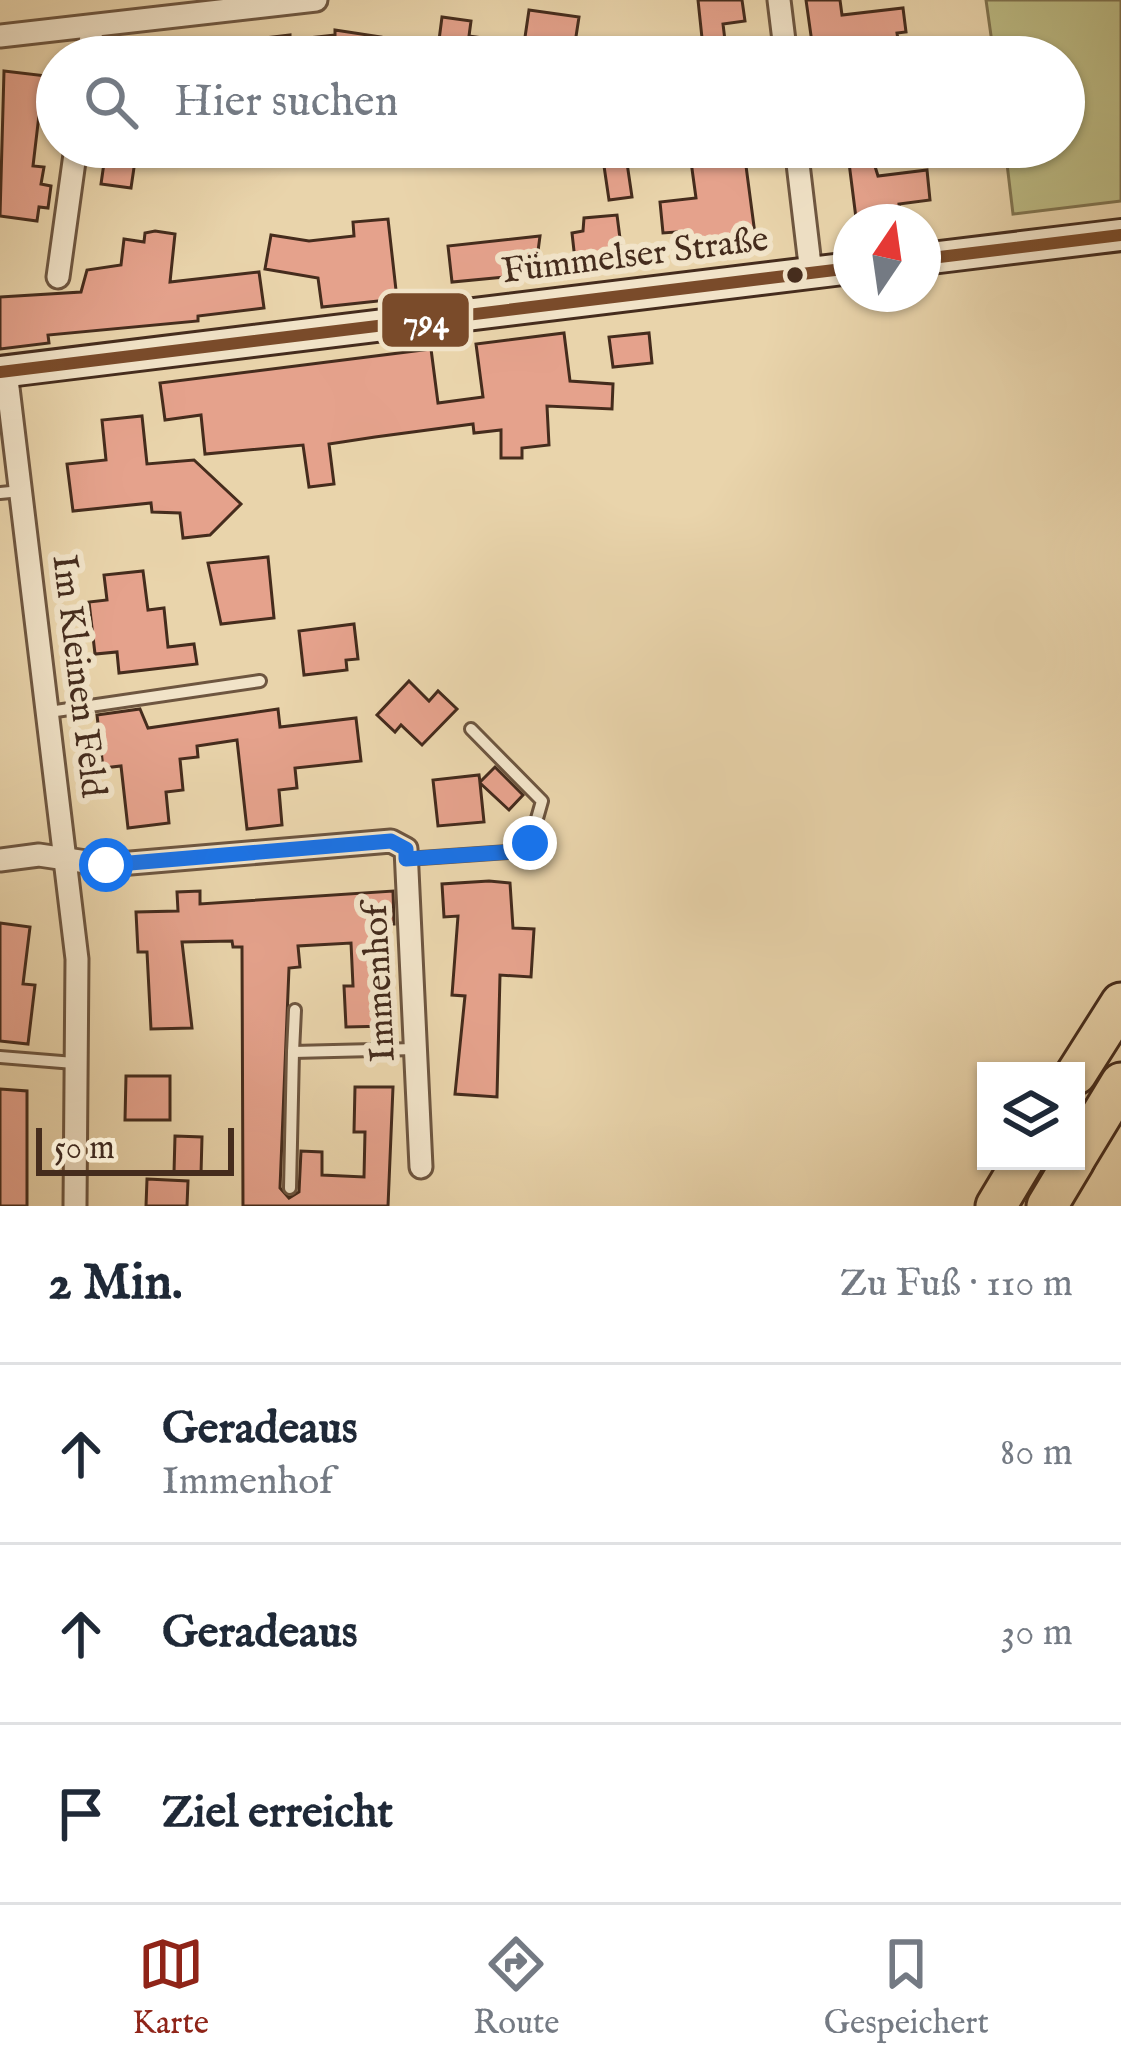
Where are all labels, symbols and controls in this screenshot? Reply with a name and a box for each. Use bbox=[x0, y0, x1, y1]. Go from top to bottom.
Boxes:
search box bbox=[36, 36, 1085, 168]
icon: search bbox=[78, 69, 144, 135]
text: Hier suchen bbox=[174, 74, 398, 131]
north arrow bbox=[833, 204, 941, 312]
street label: Fümmelser Straße bbox=[499, 217, 771, 295]
unlabelled marker bbox=[784, 264, 806, 286]
line badge: 794 bbox=[380, 291, 471, 349]
text: 794 bbox=[403, 302, 450, 344]
street label: Im Kleinen Feld bbox=[40, 552, 116, 801]
route end bbox=[503, 816, 557, 870]
route start bbox=[79, 838, 133, 892]
street label: Immenhof bbox=[353, 897, 407, 1063]
map controls bbox=[977, 1062, 1085, 1170]
button: layers bbox=[977, 1062, 1085, 1170]
scale bar bbox=[36, 1122, 234, 1175]
text: 50 m bbox=[54, 1128, 115, 1170]
text: 2 Min. bbox=[48, 1252, 183, 1317]
text: Zu Fuß · 110 m bbox=[840, 1260, 1073, 1309]
text: Geradeaus bbox=[162, 1401, 358, 1458]
icon: ahead bbox=[48, 1421, 114, 1487]
text: 80 m bbox=[1000, 1429, 1073, 1478]
text: Immenhof bbox=[162, 1458, 333, 1507]
icon: ahead bbox=[48, 1601, 114, 1667]
text: Geradeaus bbox=[162, 1605, 358, 1662]
text: 30 m bbox=[1001, 1609, 1073, 1658]
icon: arrive bbox=[48, 1781, 114, 1847]
text: Ziel erreicht bbox=[162, 1785, 393, 1842]
tab: Karte bbox=[132, 1931, 209, 2045]
tab: Route bbox=[473, 1931, 559, 2045]
tab: Gespeichert bbox=[824, 1931, 989, 2045]

